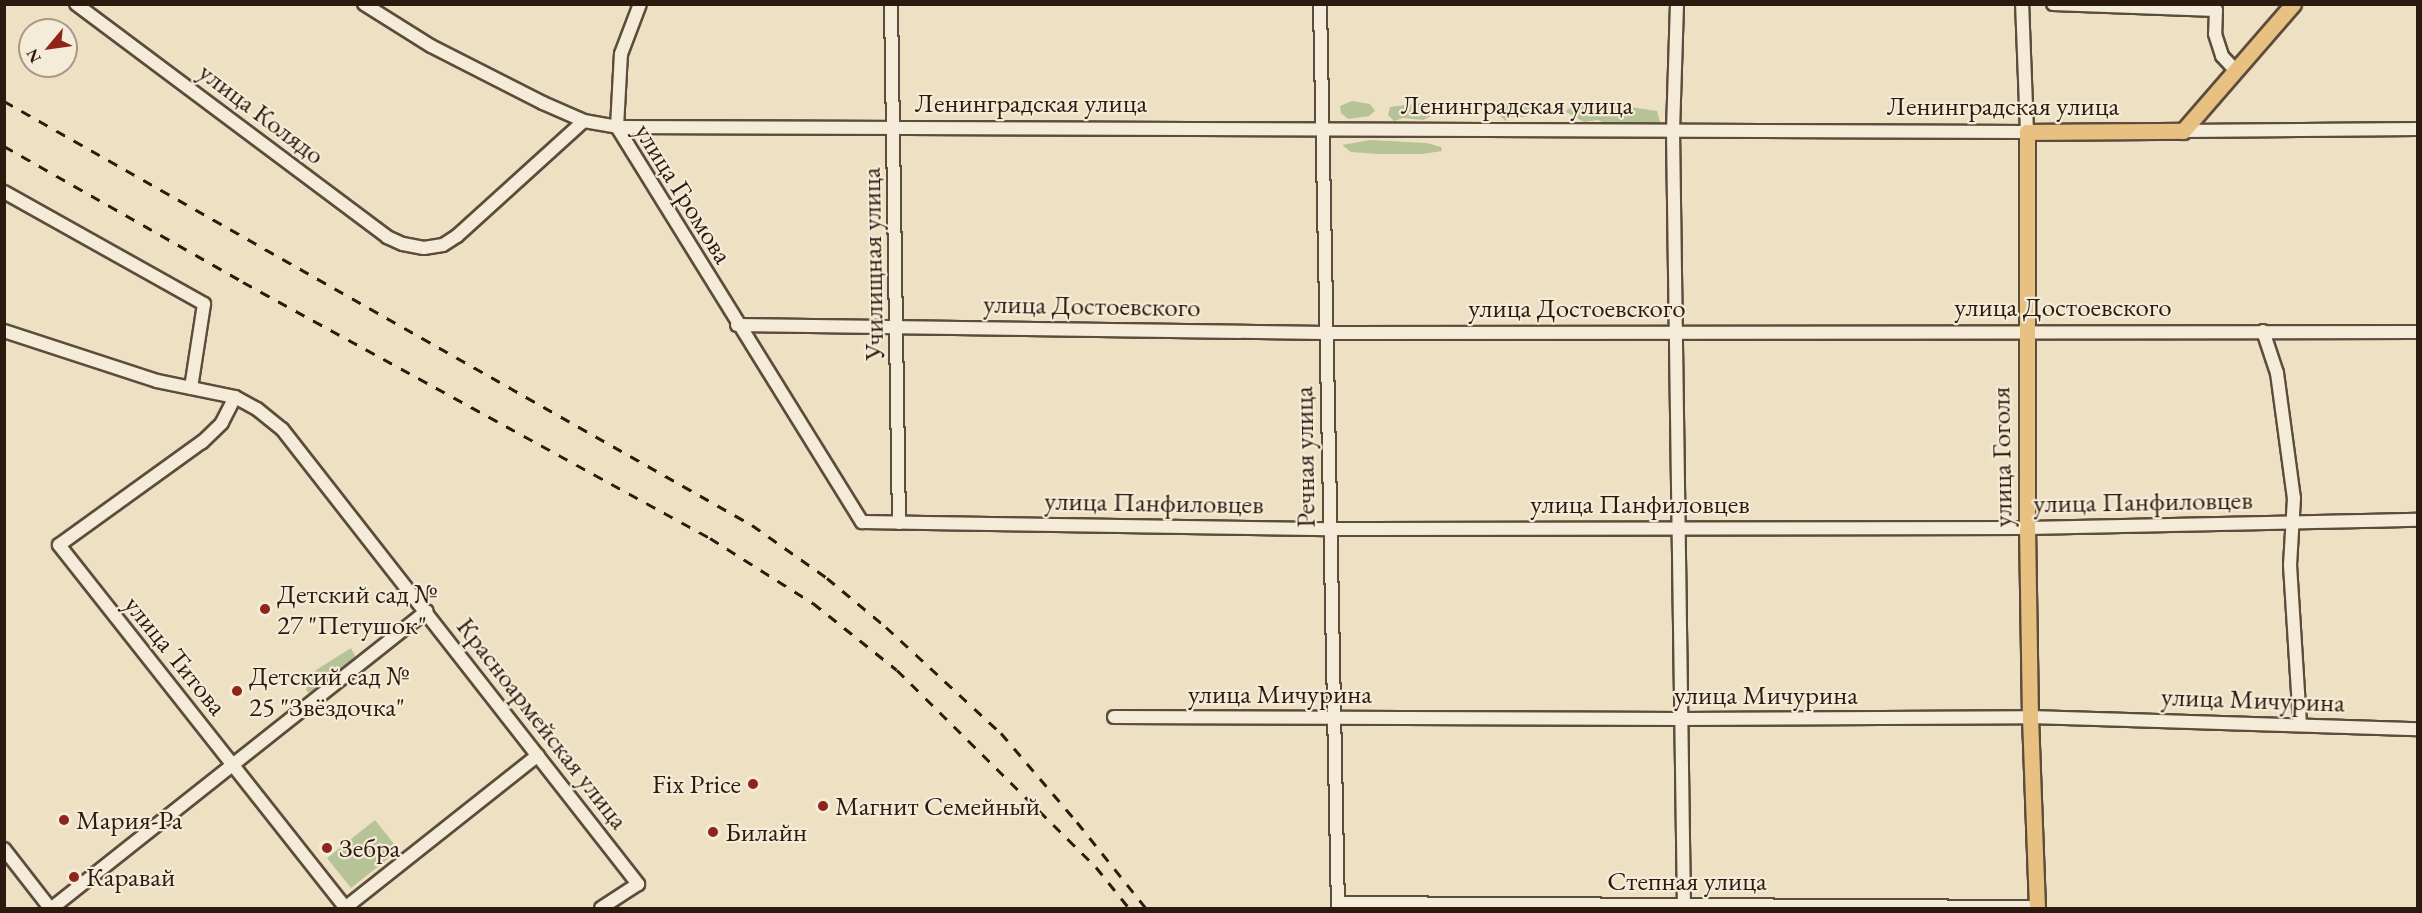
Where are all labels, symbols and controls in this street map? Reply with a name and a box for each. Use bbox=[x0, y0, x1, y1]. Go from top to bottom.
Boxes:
north arrow bbox=[18, 18, 78, 78]
text: N bbox=[21, 45, 46, 67]
street label: улица Колядо bbox=[193, 55, 331, 171]
street label: Ленинградская улица bbox=[915, 87, 1147, 119]
street label: Ленинградская улица bbox=[1401, 89, 1633, 121]
street label: Ленинградская улица bbox=[1887, 90, 2119, 122]
street label: улица Громова bbox=[628, 117, 740, 269]
street label: Училищная улица bbox=[854, 167, 890, 361]
street label: улица Достоевского bbox=[983, 287, 1201, 323]
street label: улица Достоевского bbox=[1954, 291, 2172, 323]
street label: улица Достоевского bbox=[1468, 292, 1686, 324]
street label: Речная улица bbox=[1287, 386, 1321, 528]
street label: улица Гоголя bbox=[1984, 386, 2018, 528]
street label: улица Панфиловцев bbox=[2033, 483, 2253, 519]
street label: улица Панфиловцев bbox=[1044, 484, 1264, 520]
street label: улица Панфиловцев bbox=[1530, 488, 1750, 520]
place label: Детский сад № 27 "Петушок" bbox=[277, 577, 437, 640]
street label: улица Титова bbox=[118, 589, 234, 721]
marker: Детский сад № 27 "Петушок" bbox=[258, 602, 272, 616]
street label: Красноармейская улица bbox=[450, 611, 636, 835]
place label: Детский сад № 25 "Звёздочка" bbox=[249, 659, 409, 722]
street label: улица Мичурина bbox=[1188, 678, 1372, 710]
street label: улица Мичурина bbox=[1674, 679, 1858, 711]
street label: улица Мичурина bbox=[2160, 680, 2346, 718]
marker: Детский сад № 25 "Звёздочка" bbox=[230, 684, 244, 698]
place label: Fix Price bbox=[652, 768, 741, 800]
marker: Fix Price bbox=[746, 777, 760, 791]
place label: Магнит Семейный bbox=[835, 790, 1040, 822]
marker: Магнит Семейный bbox=[816, 799, 830, 813]
place label: Мария-Ра bbox=[76, 804, 183, 836]
marker: Мария-Ра bbox=[57, 813, 71, 827]
place label: Билайн bbox=[725, 816, 807, 848]
marker: Билайн bbox=[706, 825, 720, 839]
place label: Зебра bbox=[339, 832, 400, 864]
marker: Зебра bbox=[320, 841, 334, 855]
place label: Каравай bbox=[86, 861, 175, 893]
street label: Степная улица bbox=[1607, 865, 1767, 897]
marker: Каравай bbox=[67, 870, 81, 884]

